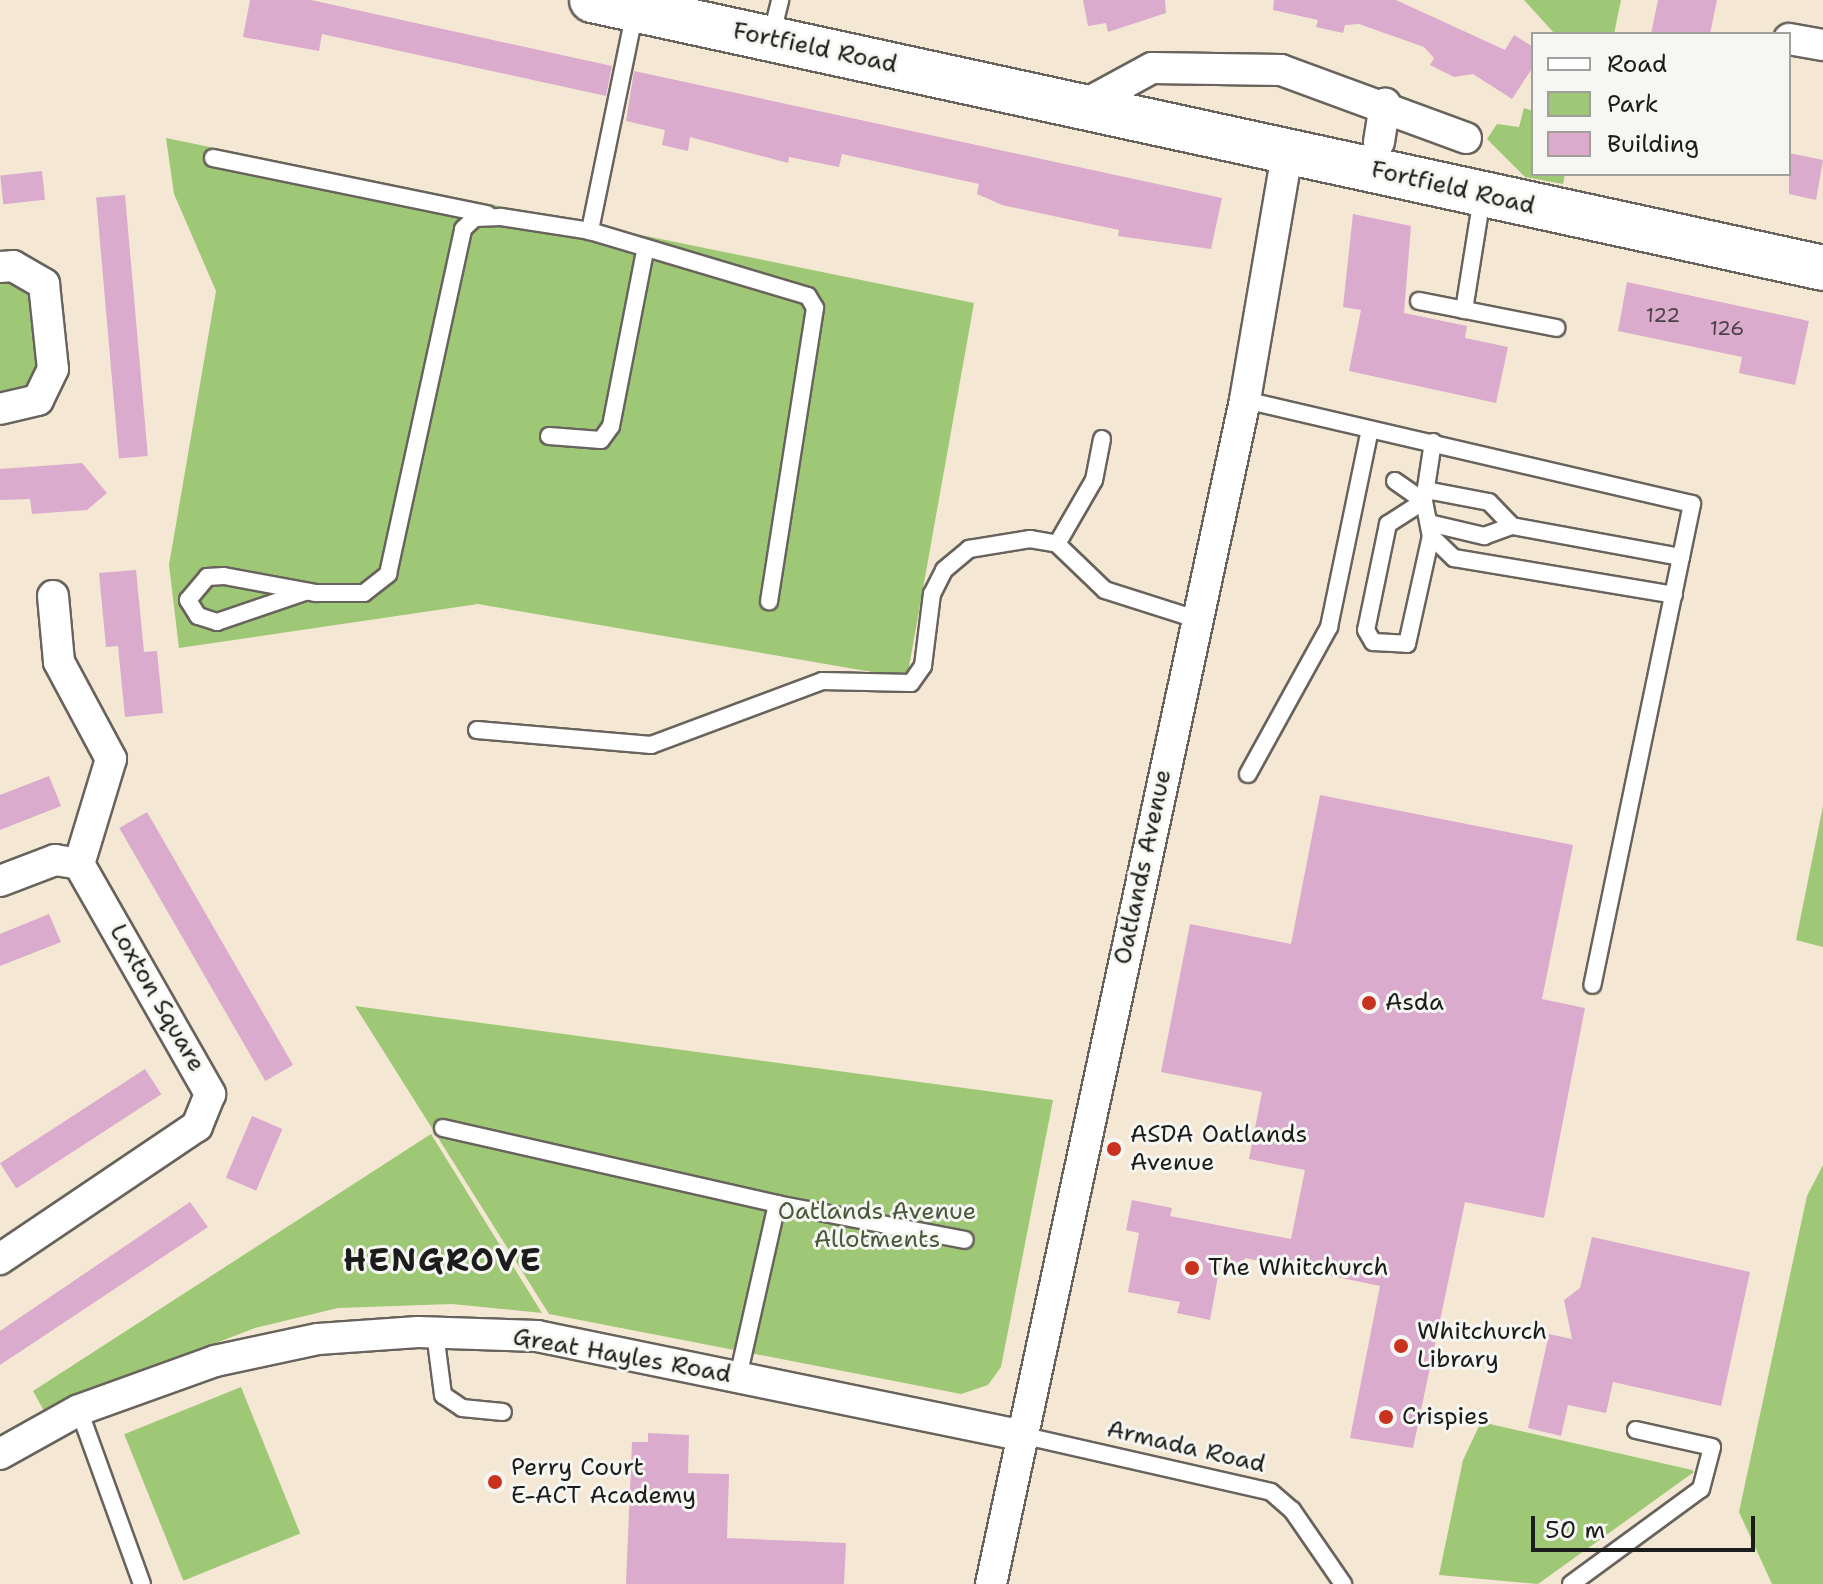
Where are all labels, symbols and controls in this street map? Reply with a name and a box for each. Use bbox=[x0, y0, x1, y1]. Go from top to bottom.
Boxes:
street label: Fortfield Road bbox=[730, 17, 900, 79]
legend bbox=[1531, 32, 1791, 176]
text: Road bbox=[1607, 48, 1667, 80]
text: Park bbox=[1607, 88, 1659, 120]
text: Building bbox=[1607, 128, 1699, 160]
street label: Fortfield Road bbox=[1368, 155, 1538, 221]
house number: 122 bbox=[1646, 303, 1680, 327]
house number: 126 bbox=[1710, 316, 1744, 340]
street label: Oatlands Avenue bbox=[1108, 767, 1178, 967]
street label: Loxton Square bbox=[103, 919, 211, 1077]
place label: Asda bbox=[1385, 989, 1444, 1017]
marker: Asda bbox=[1360, 994, 1378, 1012]
place label: ASDA Oatlands Avenue bbox=[1130, 1121, 1307, 1177]
marker: ASDA Oatlands Avenue bbox=[1105, 1140, 1123, 1158]
park label: Oatlands Avenue Allotments bbox=[778, 1198, 976, 1254]
district label: HENGROVE bbox=[343, 1241, 543, 1279]
place label: The Whitchurch bbox=[1208, 1254, 1388, 1282]
marker: The Whitchurch bbox=[1183, 1259, 1201, 1277]
place label: Whitchurch Library bbox=[1417, 1318, 1547, 1374]
street label: Great Hayles Road bbox=[511, 1323, 733, 1389]
marker: Whitchurch Library bbox=[1392, 1337, 1410, 1355]
place label: Crispies bbox=[1402, 1403, 1489, 1431]
marker: Crispies bbox=[1377, 1408, 1395, 1426]
street label: Armada Road bbox=[1104, 1415, 1268, 1479]
place label: Perry Court E-ACT Academy bbox=[511, 1454, 696, 1510]
marker: Perry Court E-ACT Academy bbox=[486, 1473, 504, 1491]
scale bar bbox=[1535, 1500, 1759, 1550]
text: 50 m bbox=[1545, 1514, 1605, 1546]

